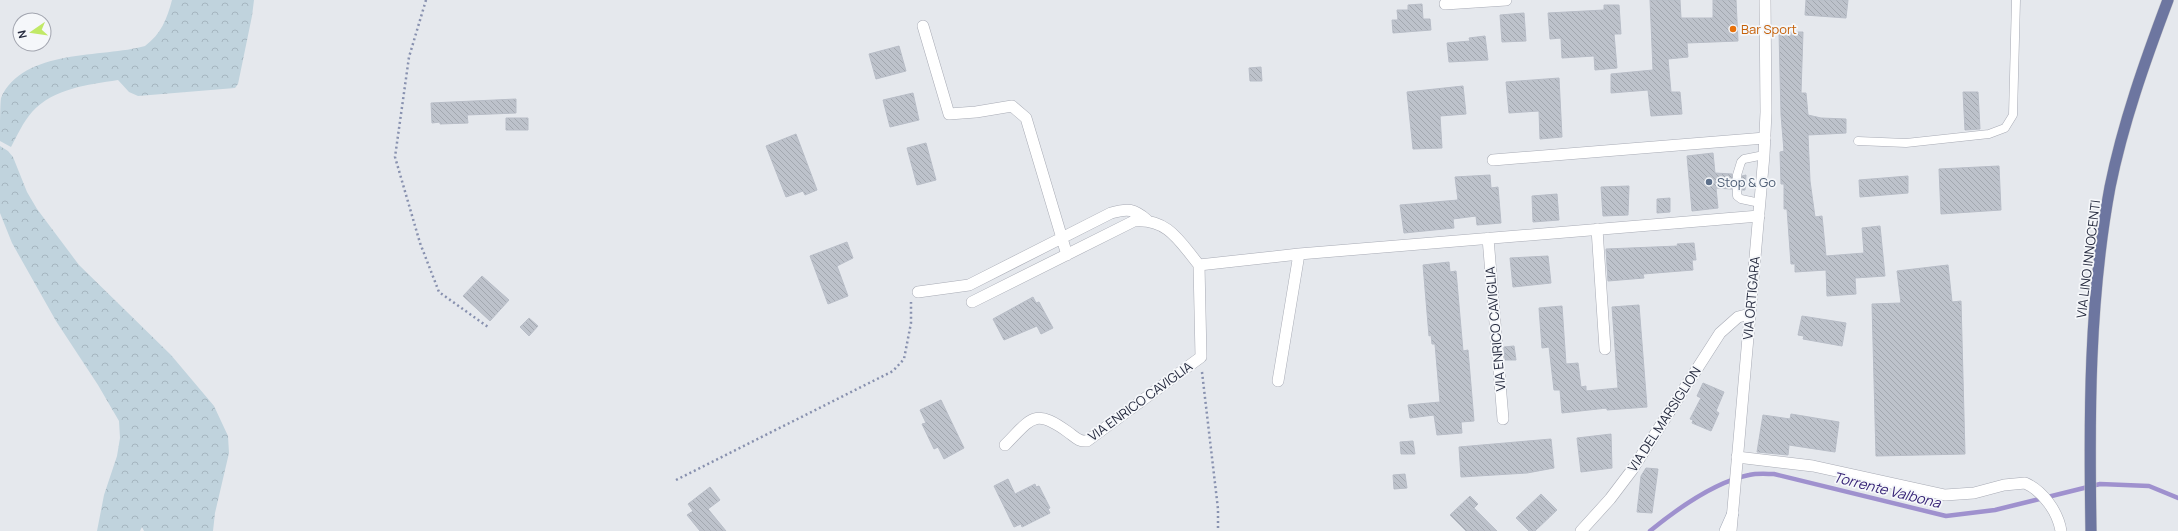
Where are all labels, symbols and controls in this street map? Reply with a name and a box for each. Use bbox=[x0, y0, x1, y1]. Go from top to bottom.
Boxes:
north arrow bbox=[12, 12, 52, 52]
place label: Bar Sport bbox=[1741, 20, 1797, 38]
marker: Bar Sport bbox=[1728, 24, 1738, 34]
text: N bbox=[14, 29, 30, 40]
place label: Stop & Go bbox=[1717, 173, 1776, 191]
marker: Stop & Go bbox=[1704, 177, 1714, 187]
street label: VIA LINO INNOCENTI bbox=[2072, 199, 2104, 319]
street label: VIA ORTIGARA bbox=[1738, 256, 1764, 340]
street label: VIA ENRICO CAVIGLIA bbox=[1481, 266, 1509, 392]
street label: VIA ENRICO CAVIGLIA bbox=[1084, 357, 1196, 445]
street label: VIA DEL MARSIGLION bbox=[1623, 363, 1705, 475]
water label: Torrente Valbona bbox=[1832, 467, 1944, 512]

